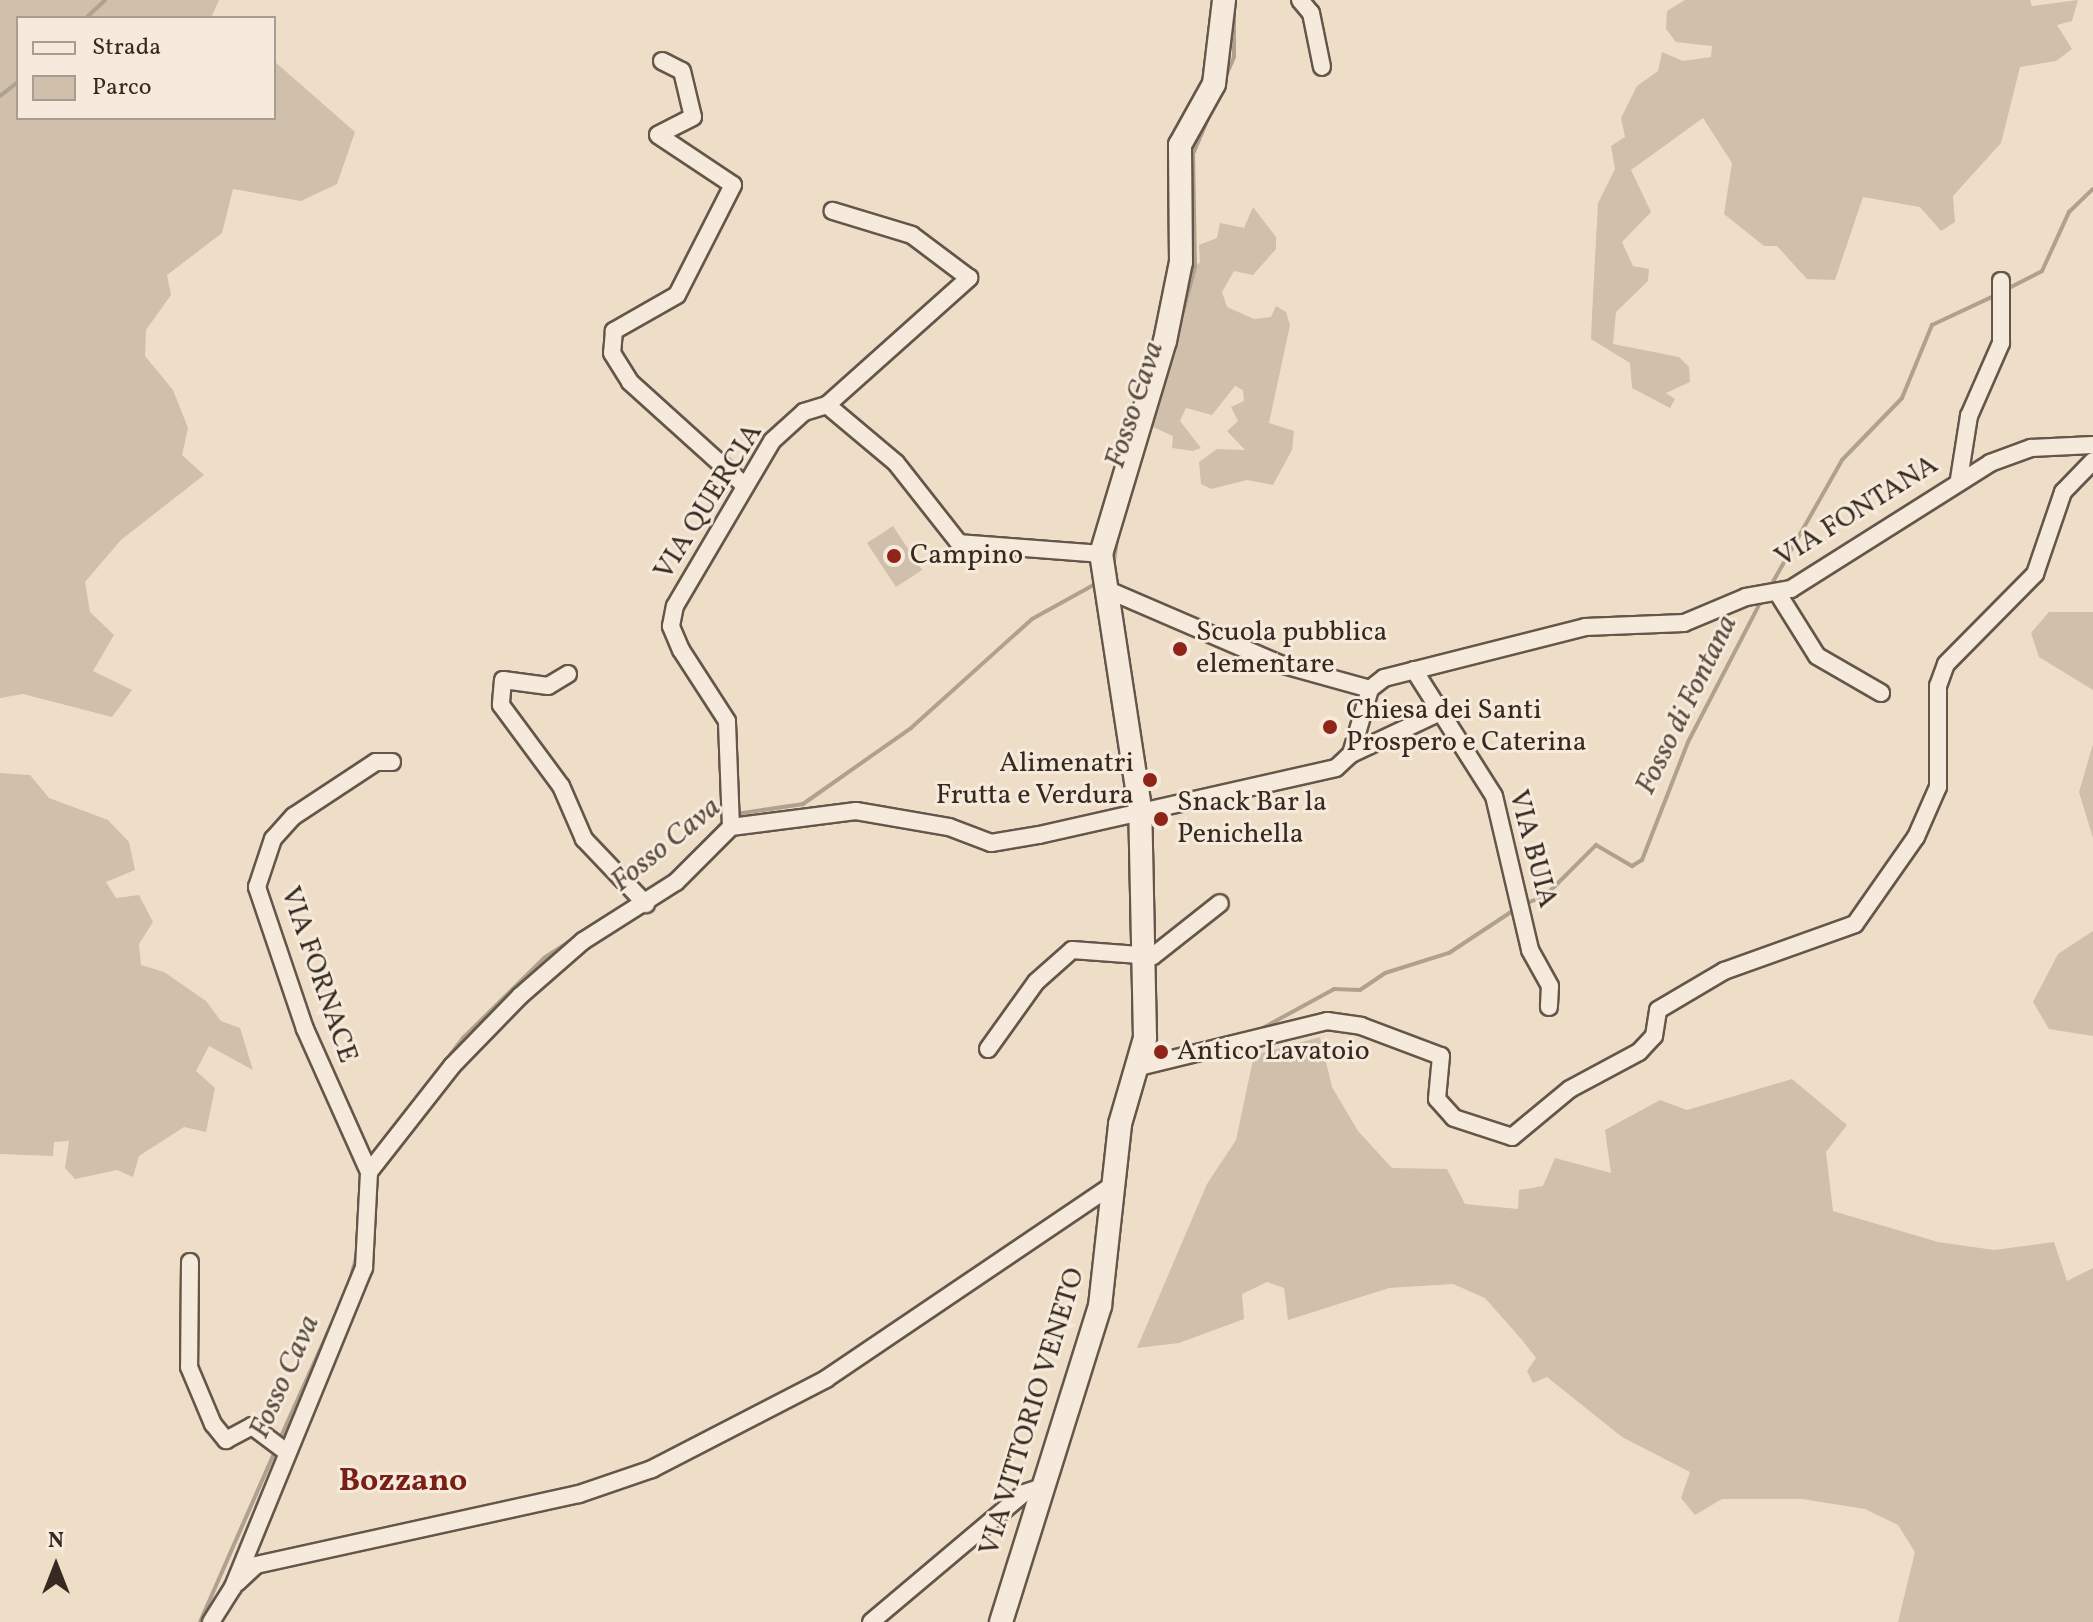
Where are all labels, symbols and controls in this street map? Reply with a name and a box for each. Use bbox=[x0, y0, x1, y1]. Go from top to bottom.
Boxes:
legend bbox=[16, 16, 276, 120]
text: Strada bbox=[92, 31, 161, 65]
text: Parco bbox=[92, 71, 151, 105]
water label: Fosso Cava bbox=[1098, 337, 1172, 473]
street label: VIA QUERCIA bbox=[648, 418, 770, 586]
street label: VIA FONTANA bbox=[1769, 449, 1945, 575]
place label: Campino bbox=[910, 539, 1023, 573]
marker: Campino bbox=[885, 547, 903, 565]
water label: Fosso di Fontana bbox=[1628, 609, 1746, 801]
place label: Scuola pubblica elementare bbox=[1196, 616, 1387, 682]
marker: Scuola pubblica elementare bbox=[1171, 640, 1189, 658]
place label: Chiesa dei Santi Prospero e Caterina bbox=[1346, 694, 1587, 760]
marker: Chiesa dei Santi Prospero e Caterina bbox=[1321, 718, 1339, 736]
place label: Alimenatri Frutta e Verdura bbox=[935, 747, 1134, 813]
marker: Alimenatri Frutta e Verdura bbox=[1141, 771, 1159, 789]
place label: Snack Bar la Penichella bbox=[1177, 786, 1327, 852]
street label: VIA BUIA bbox=[1500, 787, 1564, 911]
water label: Fosso Cava bbox=[604, 790, 728, 900]
marker: Snack Bar la Penichella bbox=[1152, 810, 1170, 828]
street label: VIA FORNACE bbox=[272, 882, 364, 1068]
place label: Antico Lavatoio bbox=[1177, 1035, 1370, 1069]
marker: Antico Lavatoio bbox=[1152, 1043, 1170, 1061]
street label: VIA VITTORIO VENETO bbox=[973, 1263, 1093, 1561]
water label: Fosso Cava bbox=[242, 1310, 328, 1444]
district label: Bozzano bbox=[339, 1463, 467, 1501]
north arrow bbox=[16, 1526, 96, 1606]
text: N bbox=[48, 1526, 64, 1557]

